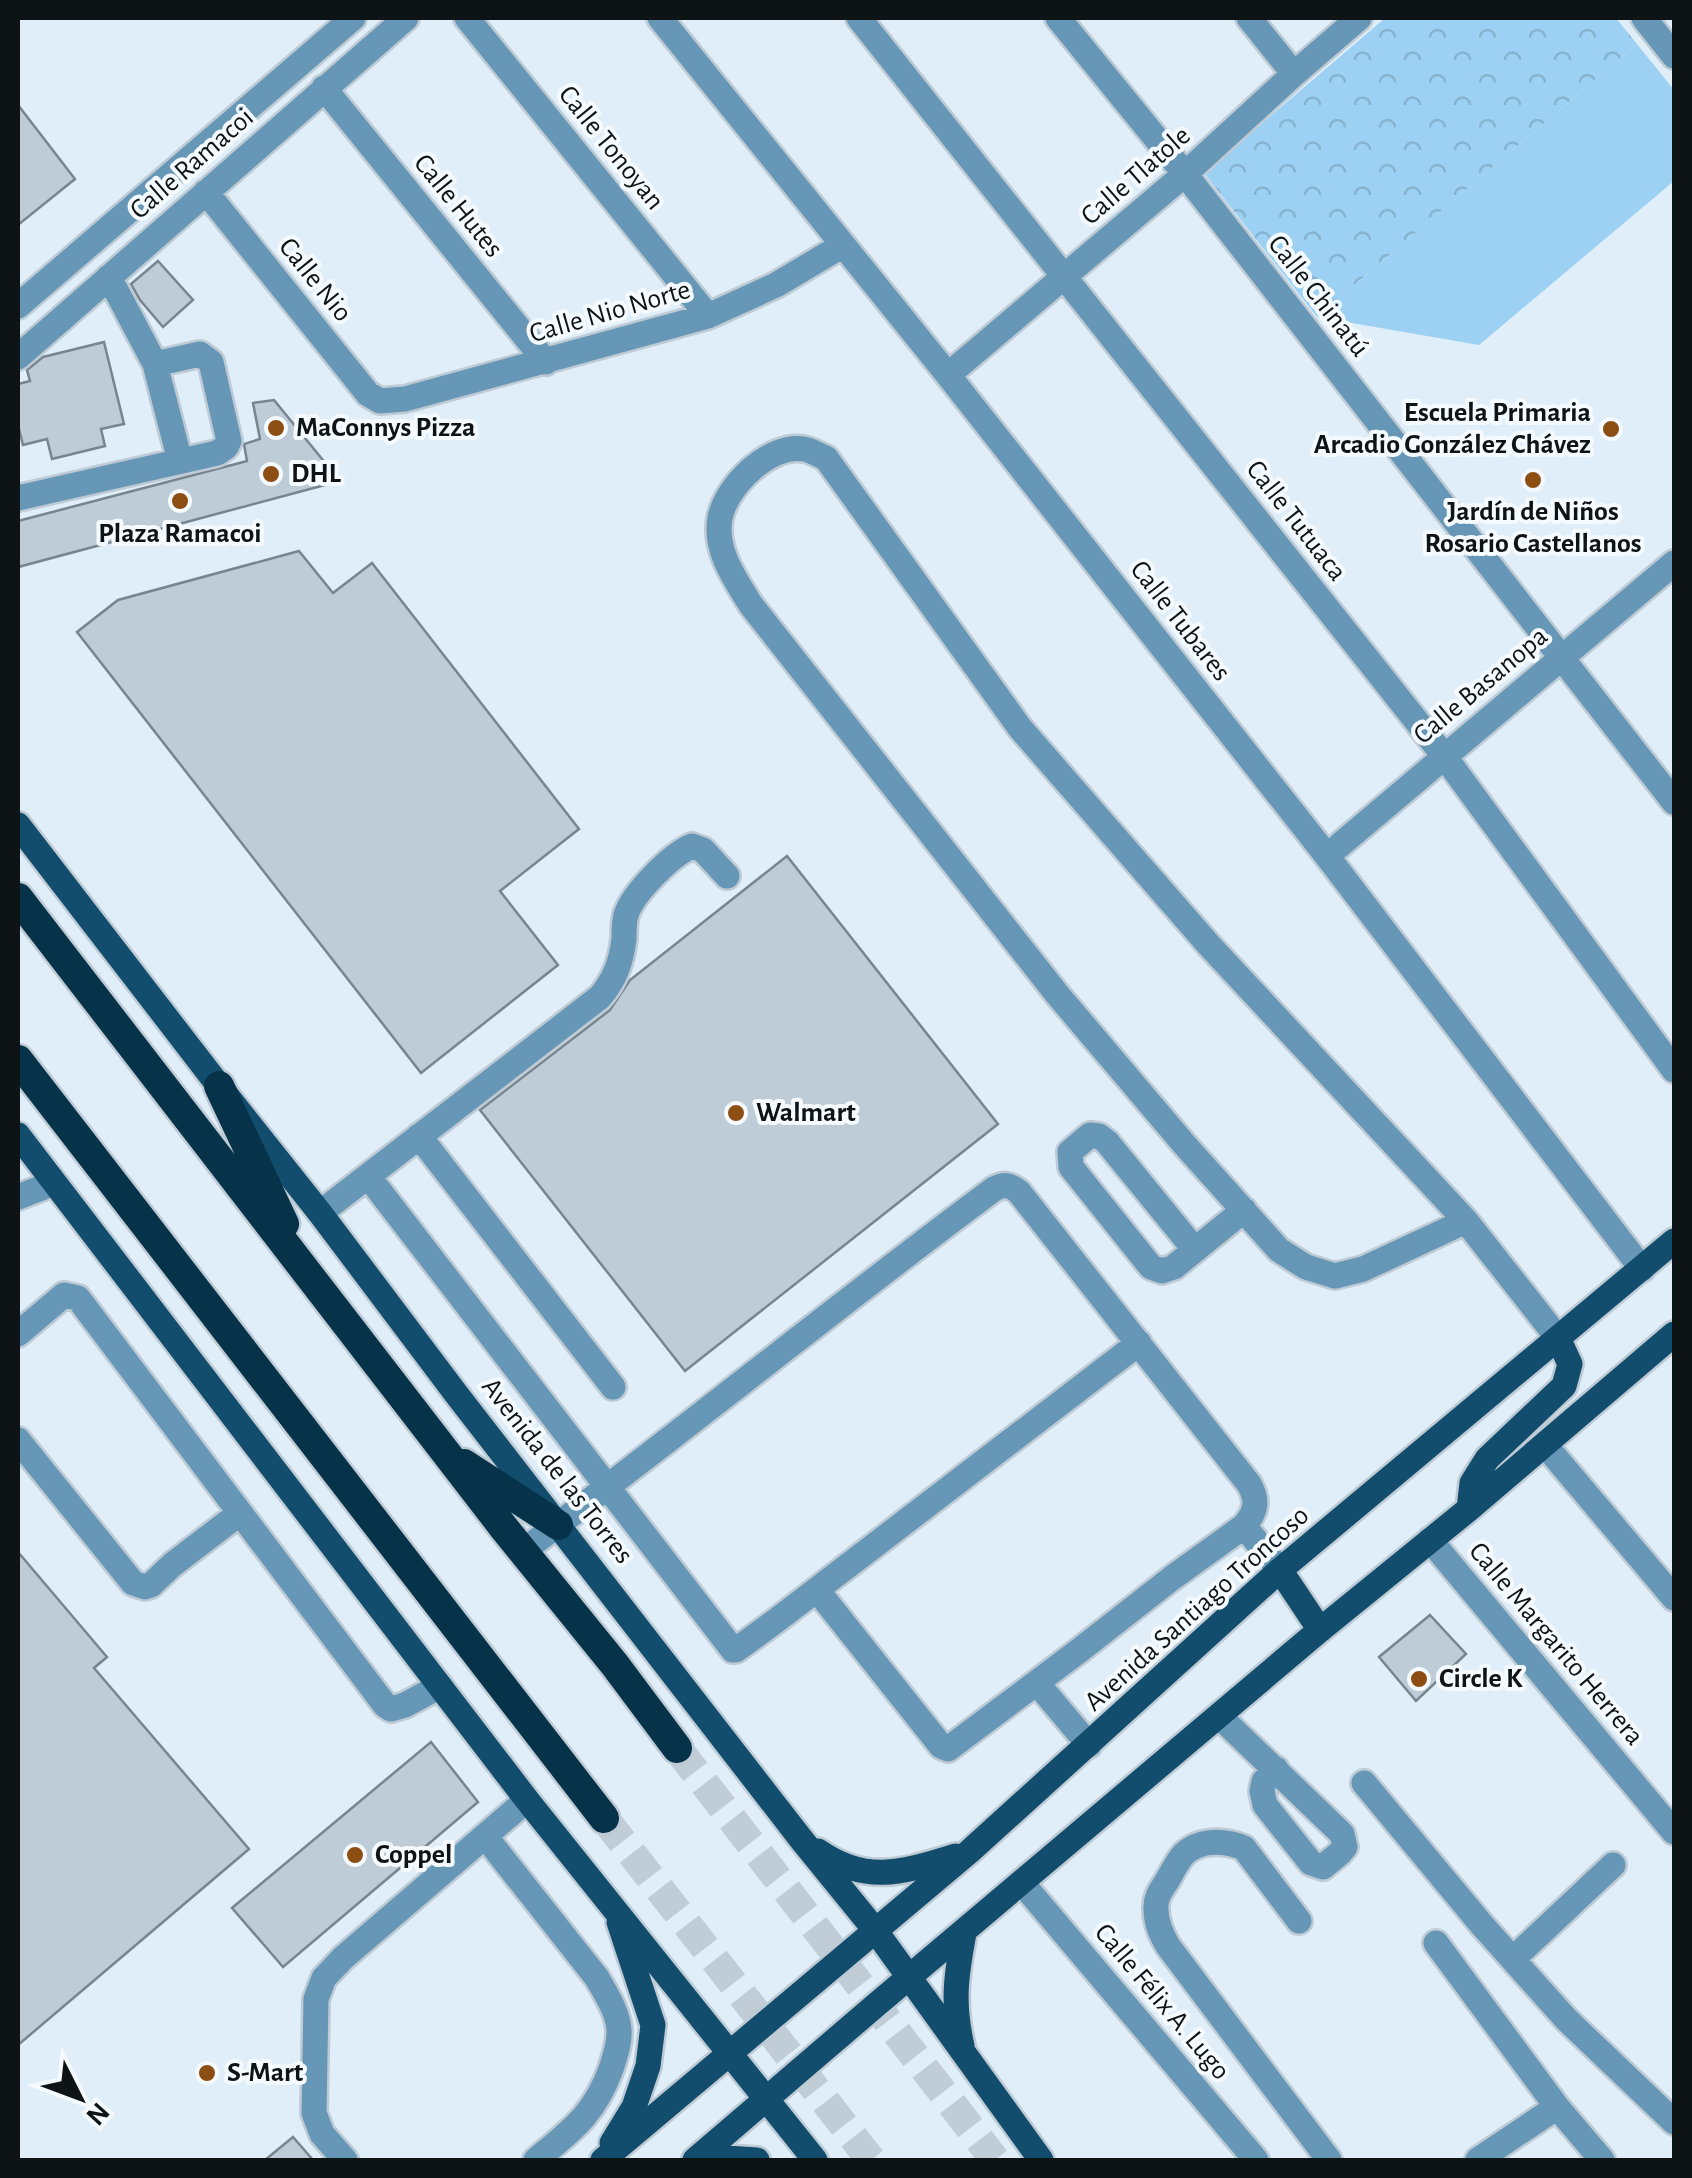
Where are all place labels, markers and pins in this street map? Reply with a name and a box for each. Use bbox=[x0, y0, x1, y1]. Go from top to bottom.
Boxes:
place label: Escuela Primaria Arcadio González Chávez bbox=[1314, 399, 1591, 459]
place label: MaConnys Pizza bbox=[296, 414, 476, 442]
marker: MaConnys Pizza bbox=[265, 417, 287, 439]
marker: Escuela Primaria Arcadio González Chávez bbox=[1600, 418, 1622, 440]
place label: DHL bbox=[291, 460, 342, 488]
marker: DHL bbox=[260, 463, 282, 485]
marker: Jardín de Niños Rosario Castellanos bbox=[1522, 469, 1544, 491]
marker: Plaza Ramacoi bbox=[169, 490, 191, 512]
place label: Jardín de Niños Rosario Castellanos bbox=[1424, 498, 1642, 558]
place label: Plaza Ramacoi bbox=[98, 520, 262, 548]
place label: Walmart bbox=[756, 1099, 856, 1127]
marker: Walmart bbox=[725, 1102, 747, 1124]
place label: Circle K bbox=[1439, 1665, 1523, 1693]
marker: Circle K bbox=[1408, 1668, 1430, 1690]
place label: Coppel bbox=[375, 1841, 452, 1869]
marker: Coppel bbox=[344, 1844, 366, 1866]
place label: S-Mart bbox=[227, 2059, 304, 2087]
marker: S-Mart bbox=[196, 2062, 218, 2084]

